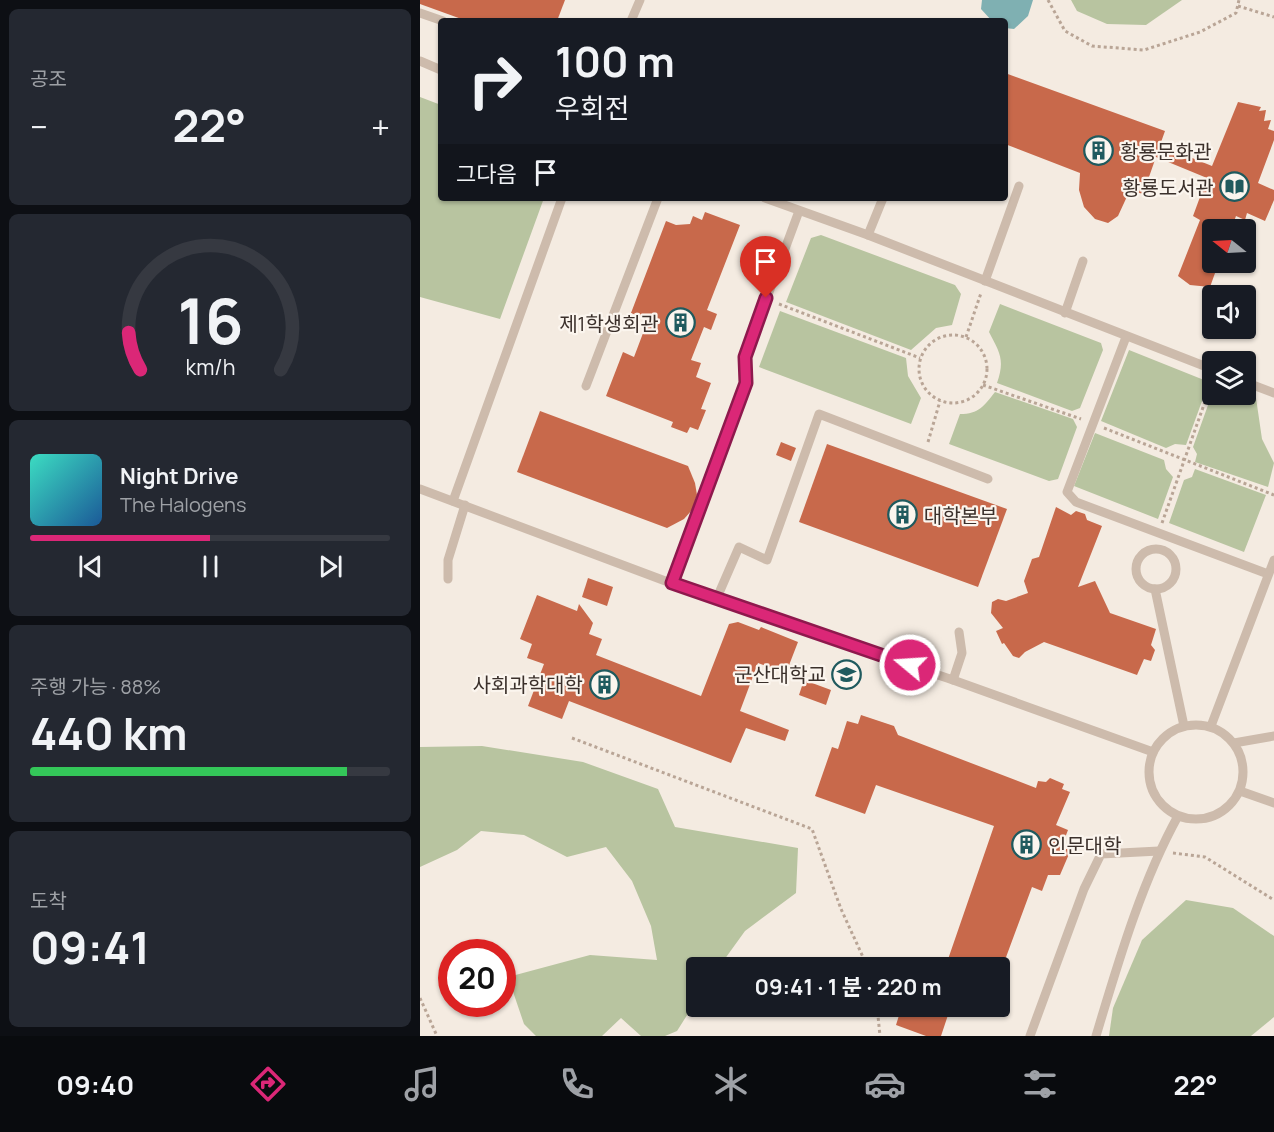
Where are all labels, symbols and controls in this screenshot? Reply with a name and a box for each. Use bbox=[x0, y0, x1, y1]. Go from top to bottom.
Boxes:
text: 100 m bbox=[555, 32, 675, 90]
icon: right bbox=[456, 42, 534, 120]
text: 공조 bbox=[30, 65, 67, 92]
text: 우회전 bbox=[555, 89, 630, 126]
text: 22° bbox=[172, 94, 246, 156]
text: − bbox=[30, 104, 48, 149]
text: + bbox=[371, 104, 390, 149]
building icon: 황룡문화관 bbox=[1083, 135, 1115, 167]
place label: 황룡문화관 bbox=[1120, 138, 1212, 165]
icon: arrive bbox=[529, 156, 562, 189]
text: 그다음 bbox=[456, 159, 517, 189]
library icon: 황룡도서관 bbox=[1219, 171, 1251, 203]
place label: 황룡도서관 bbox=[1122, 174, 1214, 201]
north arrow bbox=[1202, 219, 1256, 273]
map controls bbox=[1202, 219, 1256, 405]
pin bbox=[740, 236, 791, 298]
icon: arrive bbox=[749, 245, 782, 278]
text: 16 bbox=[177, 277, 243, 363]
button: sound bbox=[1202, 285, 1256, 339]
building icon: 제1학생회관 bbox=[664, 307, 696, 339]
place label: 제1학생회관 bbox=[559, 310, 659, 337]
button: layers bbox=[1202, 351, 1256, 405]
text: km/h bbox=[185, 352, 235, 381]
text: Night Drive bbox=[120, 461, 239, 491]
text: The Halogens bbox=[120, 491, 246, 518]
building icon: 대학본부 bbox=[887, 499, 919, 531]
place label: 대학본부 bbox=[924, 502, 998, 529]
icon: previous bbox=[74, 550, 107, 583]
icon: pause bbox=[194, 550, 227, 583]
icon: next bbox=[314, 550, 347, 583]
position arrow bbox=[878, 633, 942, 697]
school or university icon: 군산대학교 bbox=[831, 658, 863, 690]
place label: 군산대학교 bbox=[734, 661, 826, 688]
building icon: 사회과학대학 bbox=[588, 668, 620, 700]
place label: 사회과학대학 bbox=[473, 671, 583, 698]
text: 주행 가능 · 88% bbox=[30, 673, 161, 700]
text: 440 km bbox=[30, 702, 187, 764]
building icon: 인문대학 bbox=[1011, 829, 1043, 861]
place label: 인문대학 bbox=[1048, 832, 1122, 859]
text: 도착 bbox=[30, 887, 67, 914]
text: 09:41 bbox=[30, 916, 150, 978]
speed limit sign: 20 bbox=[438, 939, 516, 1017]
text: 09:41 · 1 분 · 220 m bbox=[754, 972, 942, 1002]
icon: directions bbox=[247, 1063, 289, 1105]
icon: music bbox=[401, 1063, 443, 1105]
icon: phone bbox=[556, 1063, 598, 1105]
icon: climate bbox=[710, 1063, 752, 1105]
icon: car bbox=[864, 1063, 906, 1105]
icon: filters bbox=[1019, 1063, 1061, 1105]
text: 09:40 bbox=[56, 1066, 134, 1103]
text: 22° bbox=[1173, 1066, 1218, 1103]

